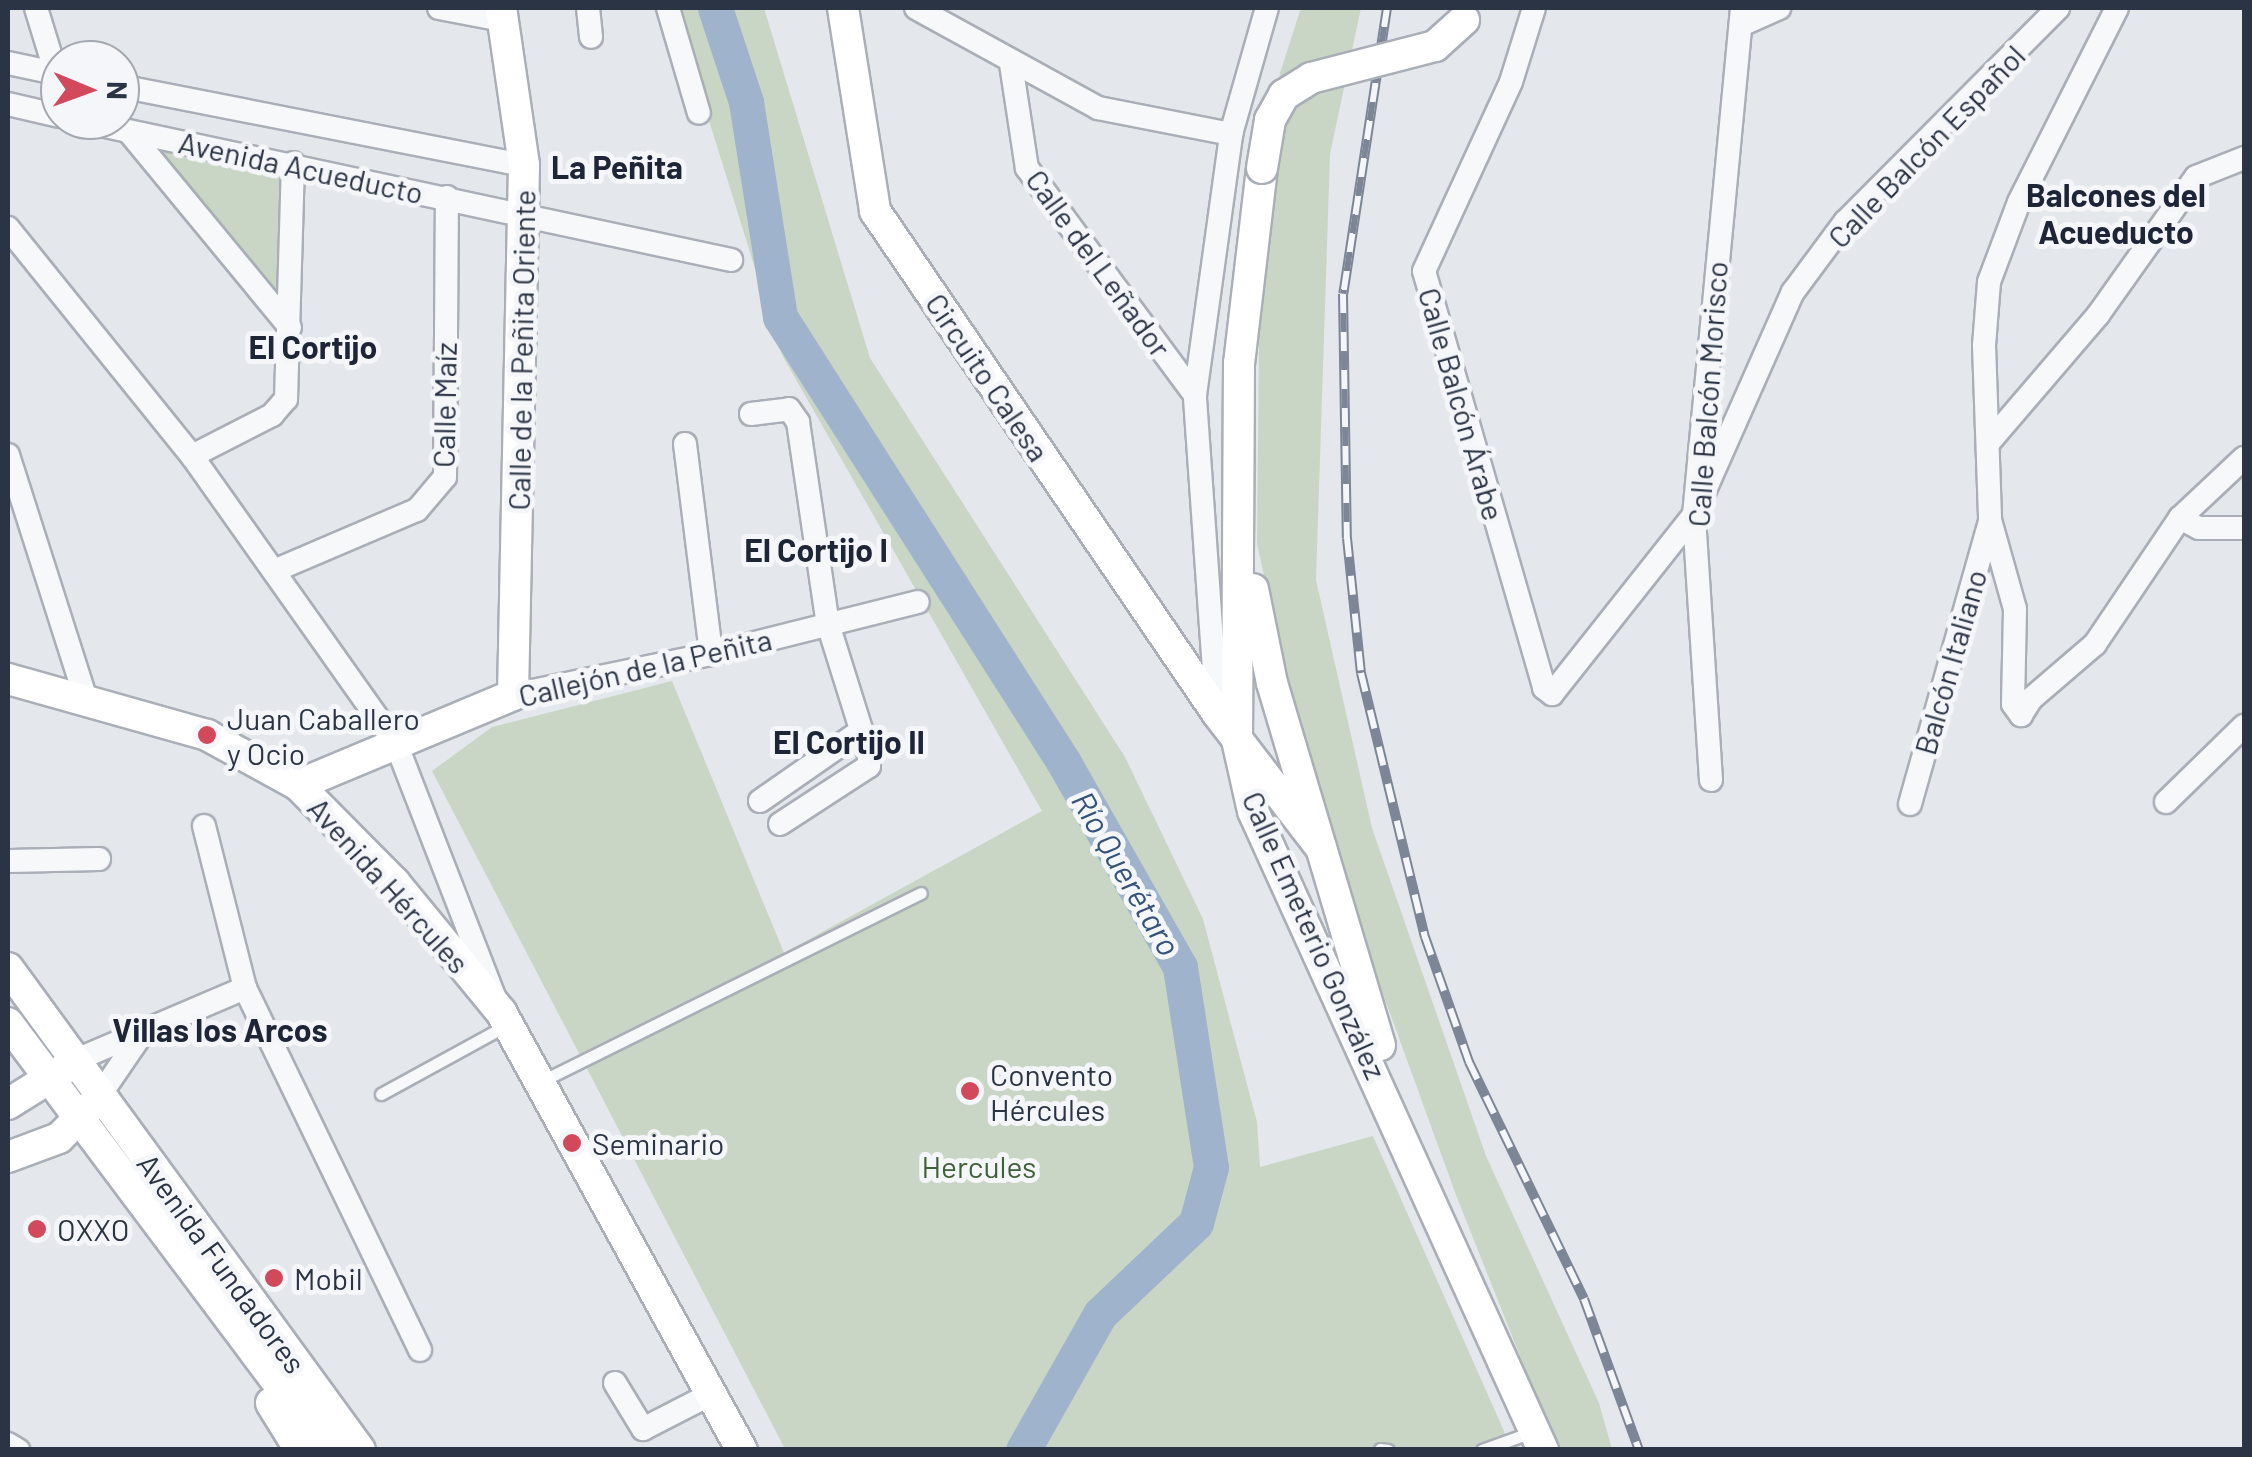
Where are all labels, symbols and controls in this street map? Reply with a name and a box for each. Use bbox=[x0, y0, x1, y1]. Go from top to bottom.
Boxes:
street label: Calle Balcón Español bbox=[1820, 37, 2032, 255]
north arrow bbox=[40, 40, 140, 140]
text: N bbox=[101, 81, 135, 100]
street label: Avenida Acueducto bbox=[175, 124, 427, 210]
district label: La Peñita bbox=[551, 147, 683, 185]
street label: Calle del Leñador bbox=[1019, 162, 1179, 364]
district label: Balcones del Acueducto bbox=[2026, 176, 2206, 251]
street label: Calle de la Peñita Oriente bbox=[500, 189, 542, 511]
street label: Calle Balcón Morisco bbox=[1680, 260, 1734, 528]
street label: Calle Balcón Árabe bbox=[1412, 284, 1512, 524]
street label: Circuito Calesa bbox=[919, 286, 1057, 468]
district label: El Cortijo bbox=[249, 327, 377, 365]
street label: Calle Maíz bbox=[425, 342, 463, 468]
district label: El Cortijo I bbox=[744, 530, 888, 568]
street label: Balcón Italiano bbox=[1906, 565, 1994, 759]
street label: Callejón de la Peñita bbox=[515, 620, 775, 714]
place label: Juan Caballero y Ocio bbox=[227, 700, 420, 770]
district label: El Cortijo II bbox=[773, 722, 925, 760]
marker: Juan Caballero y Ocio bbox=[196, 724, 218, 746]
water label: Río Querétaro bbox=[1065, 784, 1189, 962]
street label: Calle Emeterio González bbox=[1235, 786, 1395, 1084]
street label: Avenida Hércules bbox=[301, 790, 477, 980]
district label: Villas los Arcos bbox=[112, 1010, 328, 1048]
place label: Convento Hércules bbox=[990, 1056, 1113, 1126]
marker: Convento Hércules bbox=[959, 1080, 981, 1102]
place label: Seminario bbox=[592, 1125, 724, 1161]
marker: Seminario bbox=[561, 1132, 583, 1154]
street label: Avenida Fundadores bbox=[130, 1146, 314, 1380]
park label: Hercules bbox=[921, 1148, 1037, 1184]
place label: OXXO bbox=[57, 1211, 129, 1247]
marker: OXXO bbox=[26, 1218, 48, 1240]
place label: Mobil bbox=[294, 1260, 363, 1296]
marker: Mobil bbox=[263, 1267, 285, 1289]

